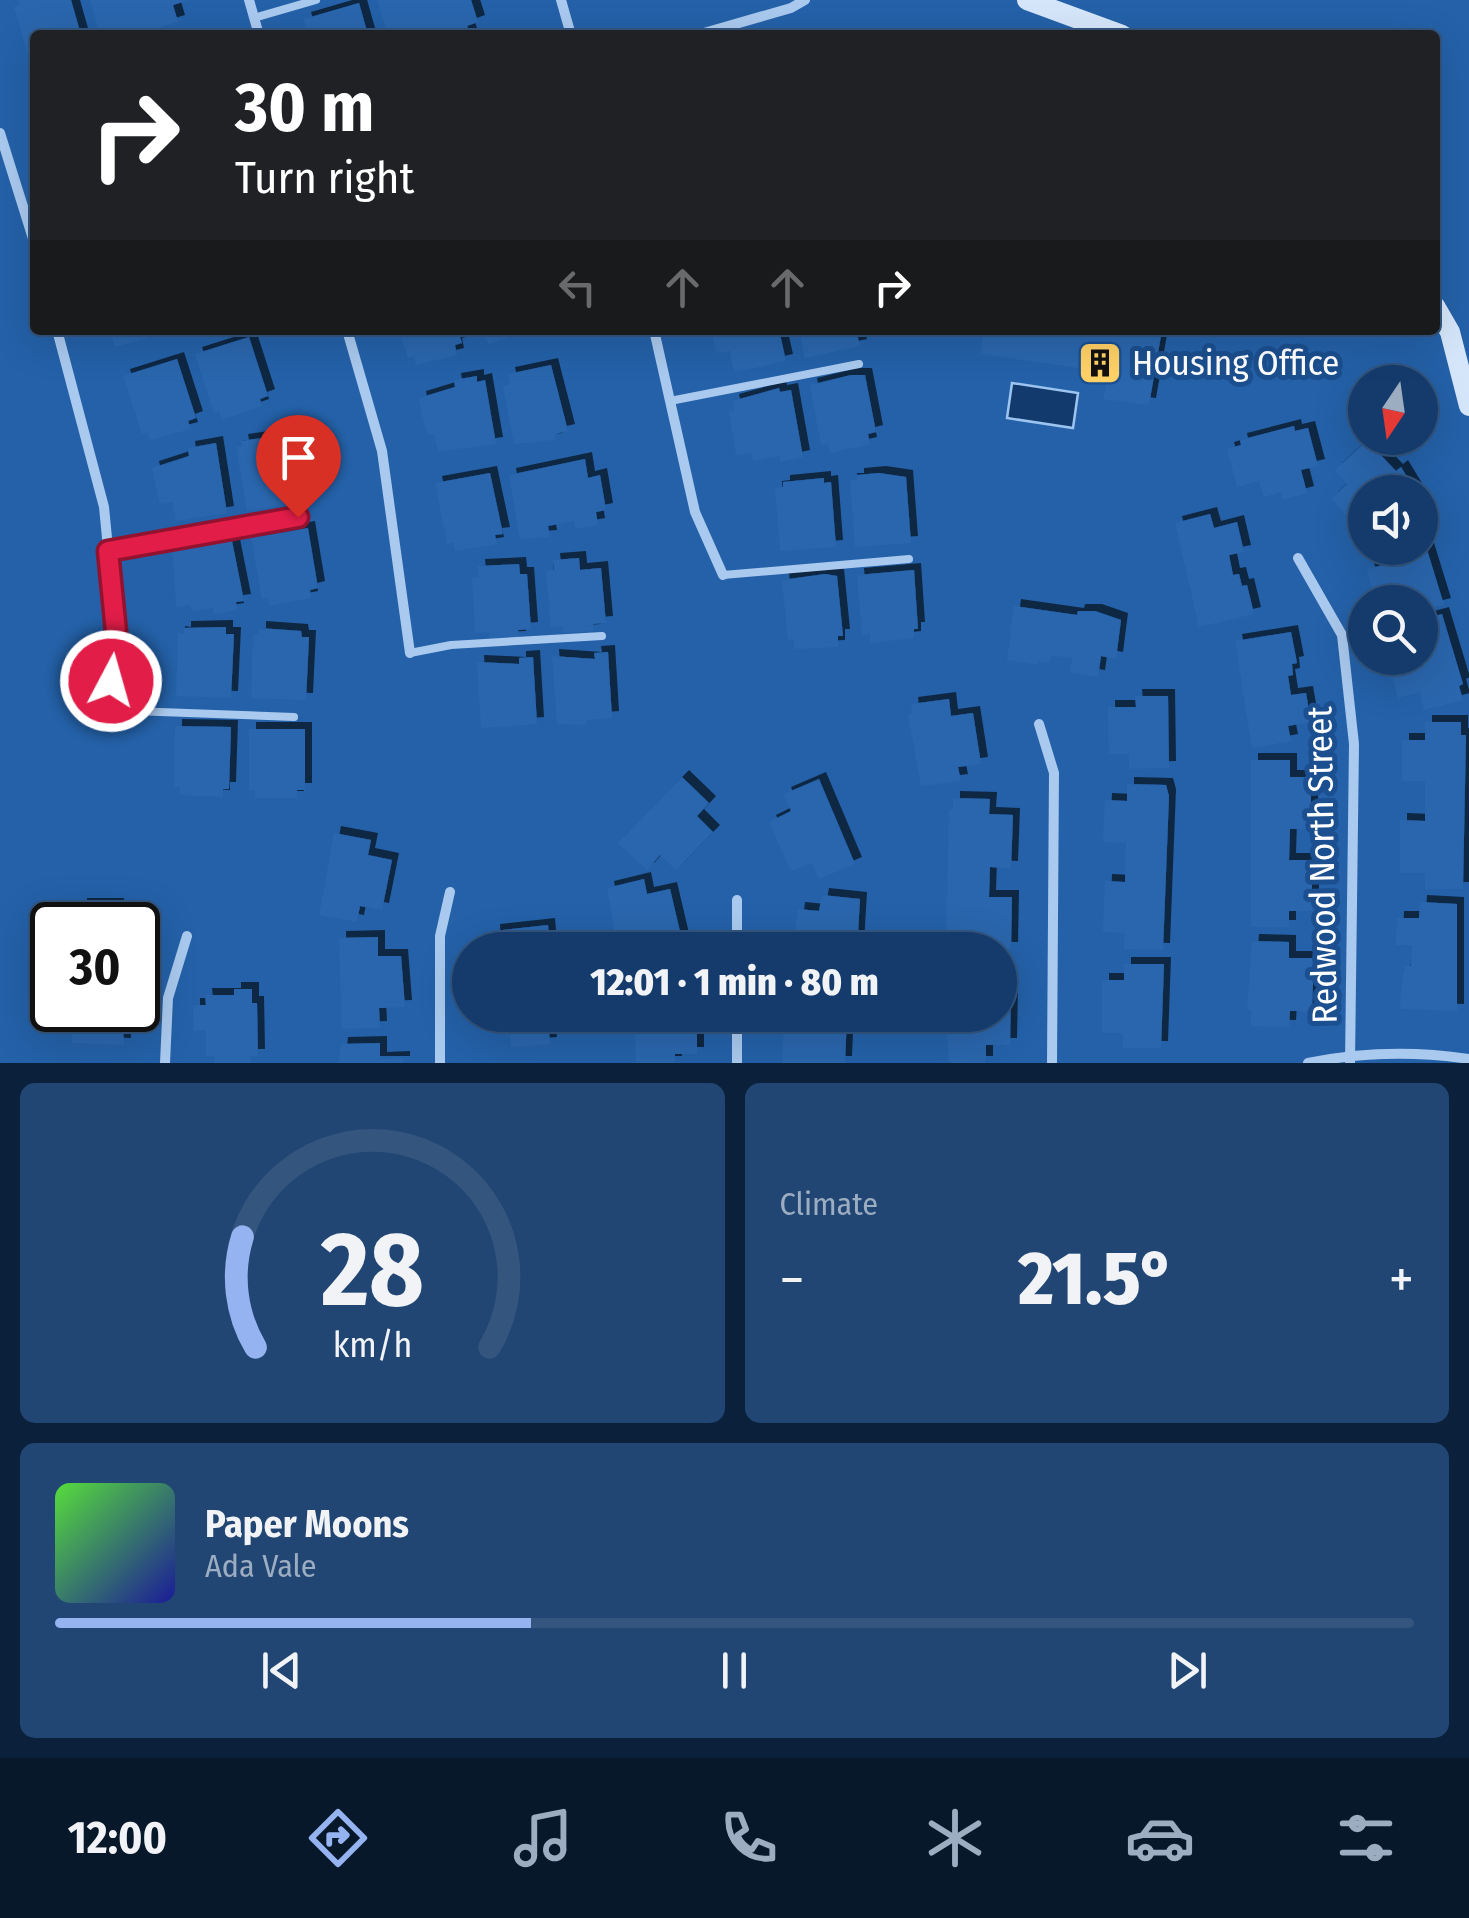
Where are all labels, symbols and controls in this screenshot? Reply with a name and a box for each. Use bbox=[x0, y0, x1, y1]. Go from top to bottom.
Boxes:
text: 30 m bbox=[235, 66, 374, 150]
icon: right bbox=[70, 70, 200, 200]
text: Turn right bbox=[235, 151, 414, 205]
icon: left bbox=[550, 260, 605, 315]
icon: ahead bbox=[655, 260, 710, 315]
icon: ahead bbox=[760, 260, 815, 315]
icon: right bbox=[865, 260, 920, 315]
building icon: Housing Office bbox=[1077, 340, 1123, 386]
place label: Housing Office bbox=[1132, 342, 1339, 384]
north arrow bbox=[1348, 365, 1438, 455]
map controls bbox=[1348, 365, 1438, 675]
pin bbox=[256, 415, 341, 518]
icon: arrive bbox=[271, 430, 326, 485]
button: sound bbox=[1348, 475, 1438, 565]
button: search bbox=[1348, 585, 1438, 675]
position arrow bbox=[59, 629, 163, 733]
street label: Redwood North Street bbox=[1298, 705, 1346, 1024]
speed limit sign: 30 bbox=[30, 902, 160, 1032]
text: 12:01 · 1 min · 80 m bbox=[590, 959, 879, 1005]
text: Climate bbox=[780, 1185, 878, 1223]
text: 28 bbox=[320, 1208, 424, 1333]
text: 21.5° bbox=[1018, 1234, 1175, 1324]
text: − bbox=[780, 1247, 804, 1313]
text: + bbox=[1389, 1247, 1414, 1313]
text: km/h bbox=[332, 1324, 412, 1366]
text: Paper Moons bbox=[205, 1501, 409, 1547]
text: Ada Vale bbox=[205, 1547, 317, 1585]
icon: previous bbox=[254, 1643, 309, 1698]
icon: pause bbox=[707, 1643, 762, 1698]
icon: next bbox=[1160, 1643, 1215, 1698]
icon: directions bbox=[303, 1803, 373, 1873]
icon: music bbox=[508, 1803, 578, 1873]
icon: phone bbox=[714, 1803, 784, 1873]
icon: climate bbox=[920, 1803, 990, 1873]
icon: car bbox=[1125, 1803, 1195, 1873]
icon: filters bbox=[1331, 1803, 1401, 1873]
text: 12:00 bbox=[68, 1811, 167, 1865]

